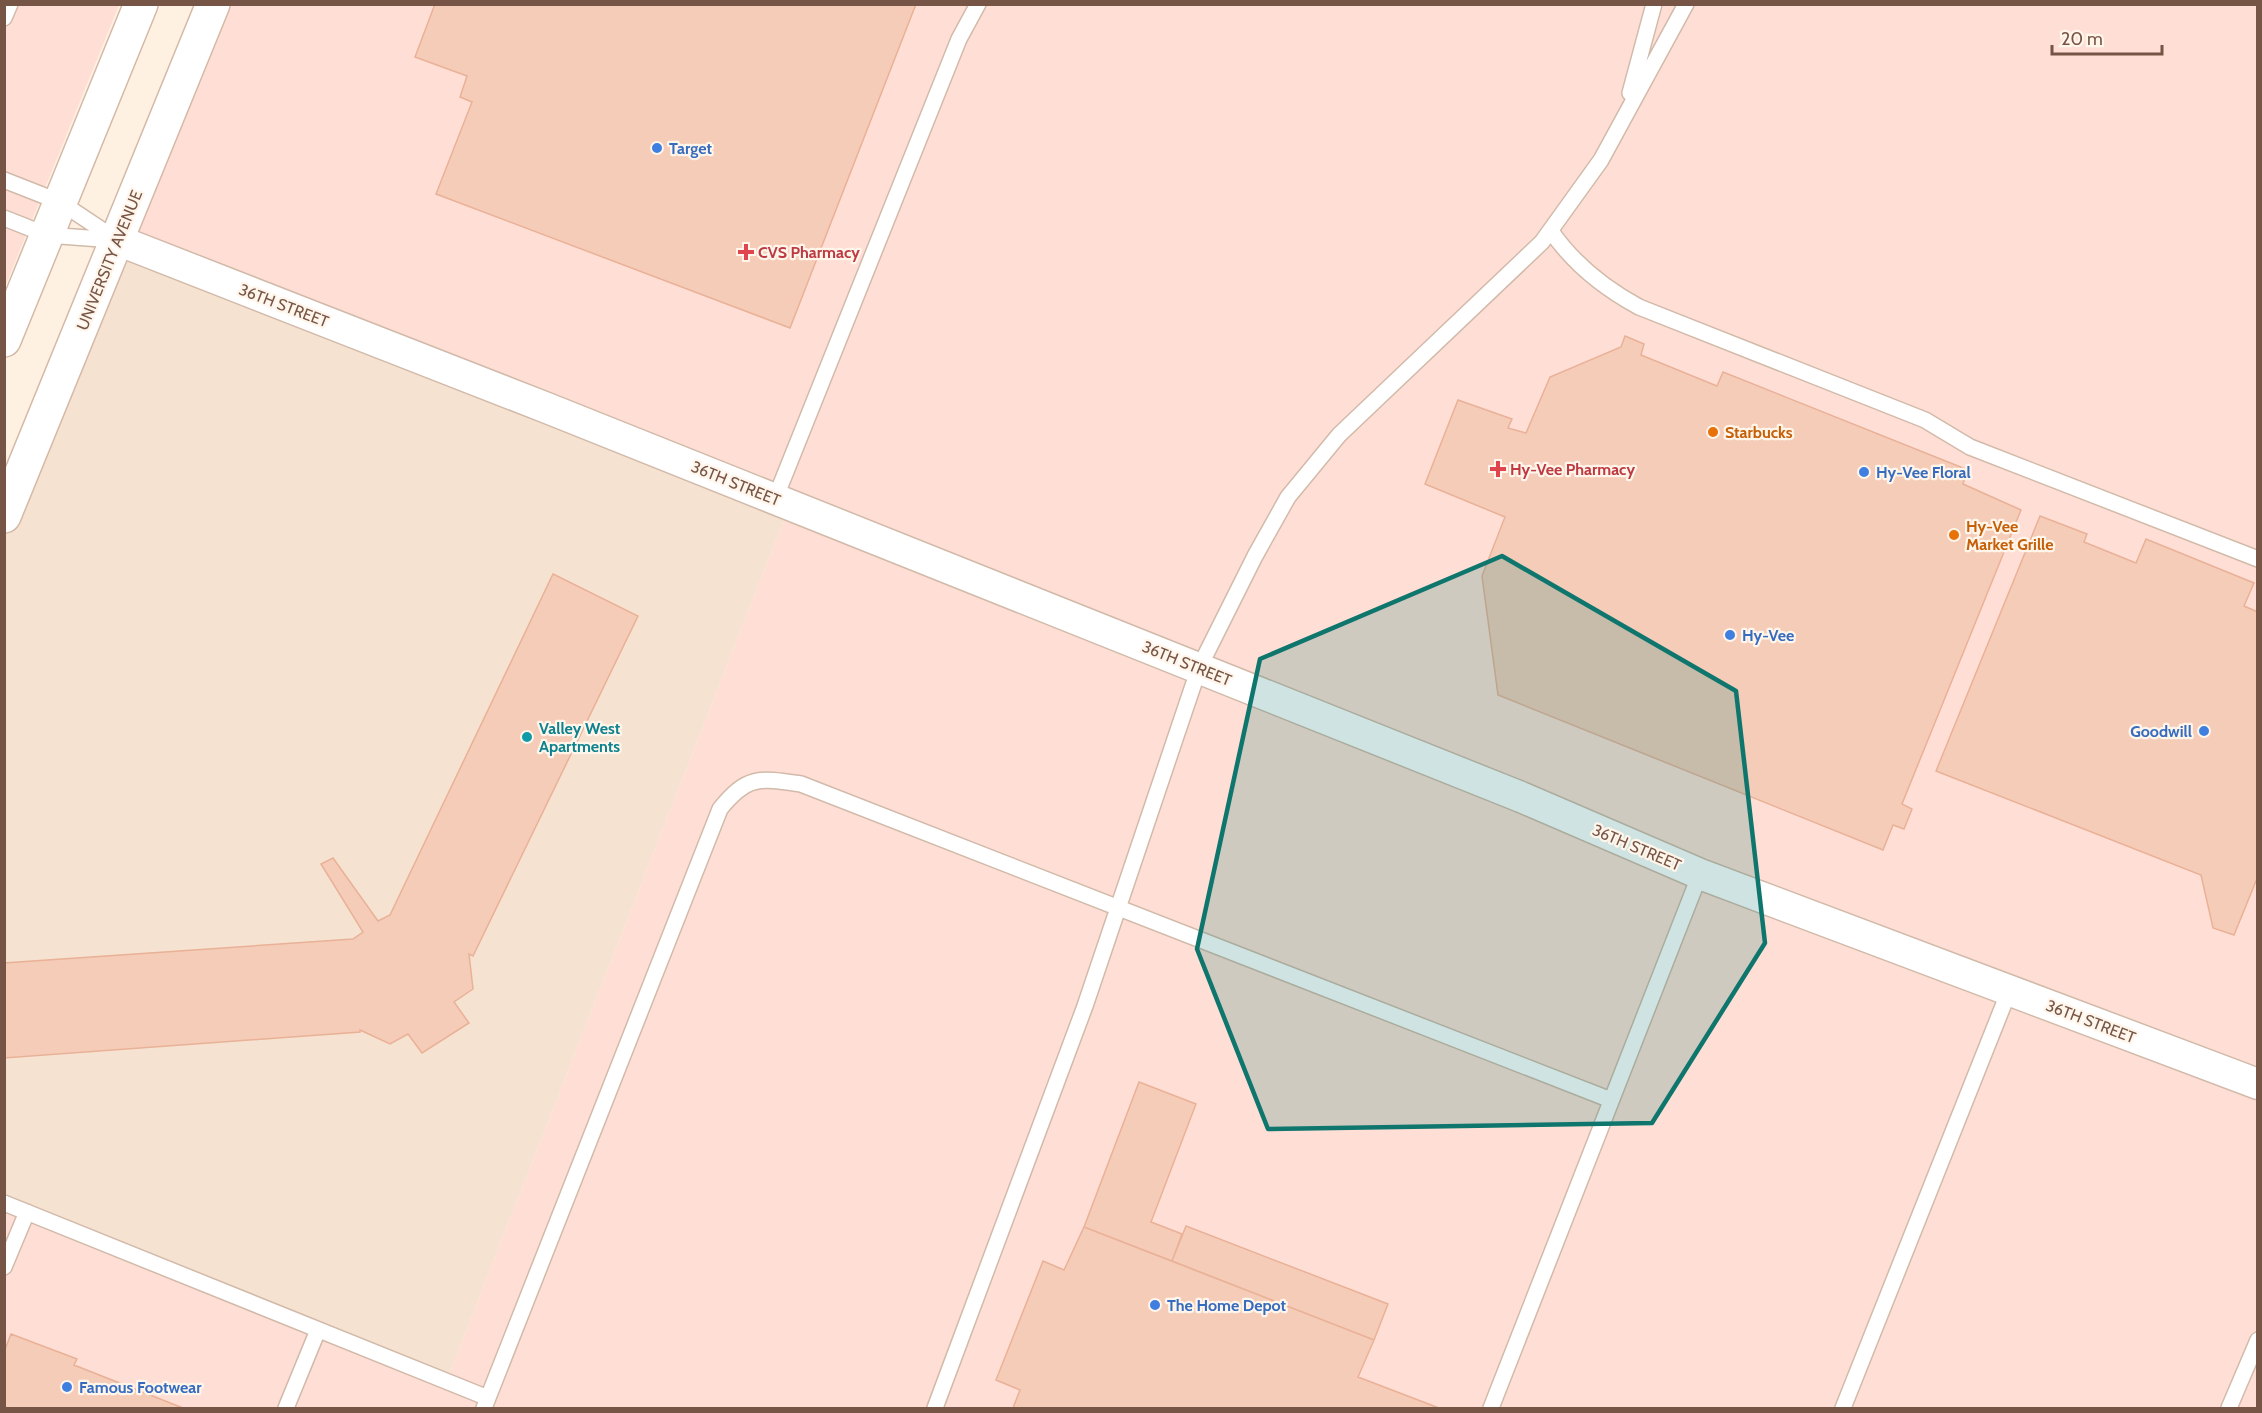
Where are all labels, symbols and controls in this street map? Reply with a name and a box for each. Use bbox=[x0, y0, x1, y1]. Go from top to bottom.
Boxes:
scale bar bbox=[2052, 18, 2162, 56]
text: 20 m bbox=[2061, 28, 2103, 50]
place label: Target bbox=[669, 139, 712, 158]
marker: Target bbox=[650, 141, 664, 155]
street label: UNIVERSITY AVENUE bbox=[73, 187, 146, 333]
place label: CVS Pharmacy bbox=[758, 243, 860, 262]
marker: CVS Pharmacy bbox=[739, 245, 753, 259]
street label: 36TH STREET bbox=[236, 280, 332, 331]
place label: Starbucks bbox=[1725, 423, 1793, 442]
marker: Starbucks bbox=[1706, 425, 1720, 439]
street label: 36TH STREET bbox=[688, 457, 784, 510]
place label: Hy-Vee Pharmacy bbox=[1510, 460, 1635, 479]
marker: Hy-Vee Pharmacy bbox=[1491, 462, 1505, 476]
place label: Hy-Vee Floral bbox=[1876, 463, 1971, 482]
marker: Hy-Vee Floral bbox=[1857, 465, 1871, 479]
place label: Hy-Vee Market Grille bbox=[1966, 517, 2053, 554]
marker: Hy-Vee Market Grille bbox=[1947, 528, 1961, 542]
place label: Hy-Vee bbox=[1742, 626, 1794, 645]
marker: Hy-Vee bbox=[1723, 628, 1737, 642]
street label: 36TH STREET bbox=[1139, 637, 1235, 690]
place label: Valley West Apartments bbox=[539, 719, 621, 756]
place label: Goodwill bbox=[2130, 722, 2192, 741]
marker: Goodwill bbox=[2197, 724, 2211, 738]
marker: Valley West Apartments bbox=[520, 730, 534, 744]
street label: 36TH STREET bbox=[1590, 820, 1684, 875]
street label: 36TH STREET bbox=[2043, 996, 2139, 1047]
place label: The Home Depot bbox=[1167, 1296, 1287, 1315]
marker: The Home Depot bbox=[1148, 1298, 1162, 1312]
place label: Famous Footwear bbox=[79, 1378, 202, 1397]
marker: Famous Footwear bbox=[60, 1380, 74, 1394]

